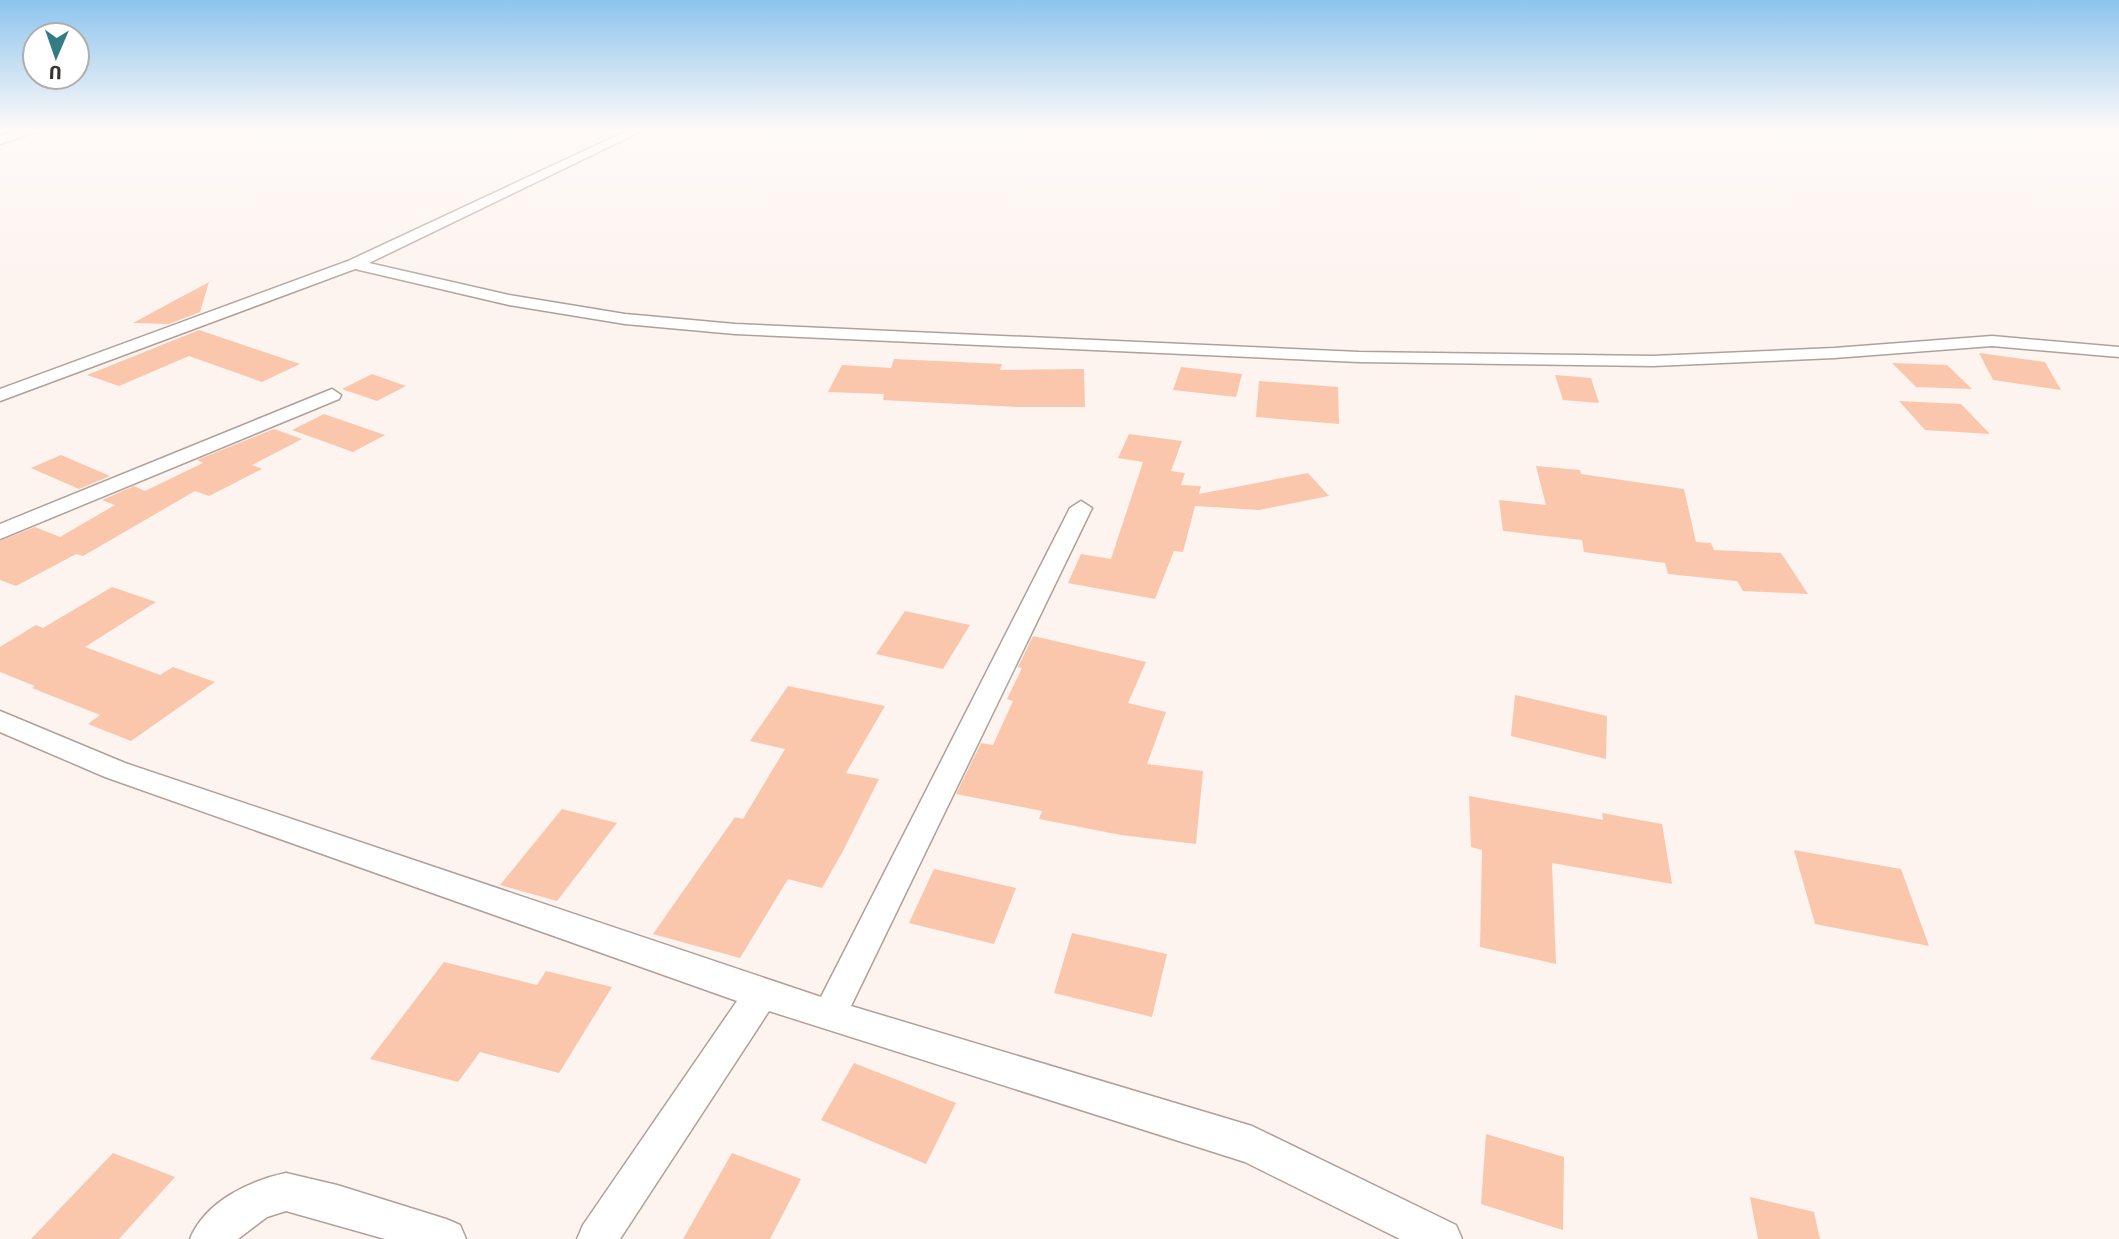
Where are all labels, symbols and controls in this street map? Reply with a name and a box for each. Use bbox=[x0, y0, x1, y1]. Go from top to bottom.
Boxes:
north arrow bbox=[21, 21, 91, 91]
text: U bbox=[49, 61, 62, 84]

